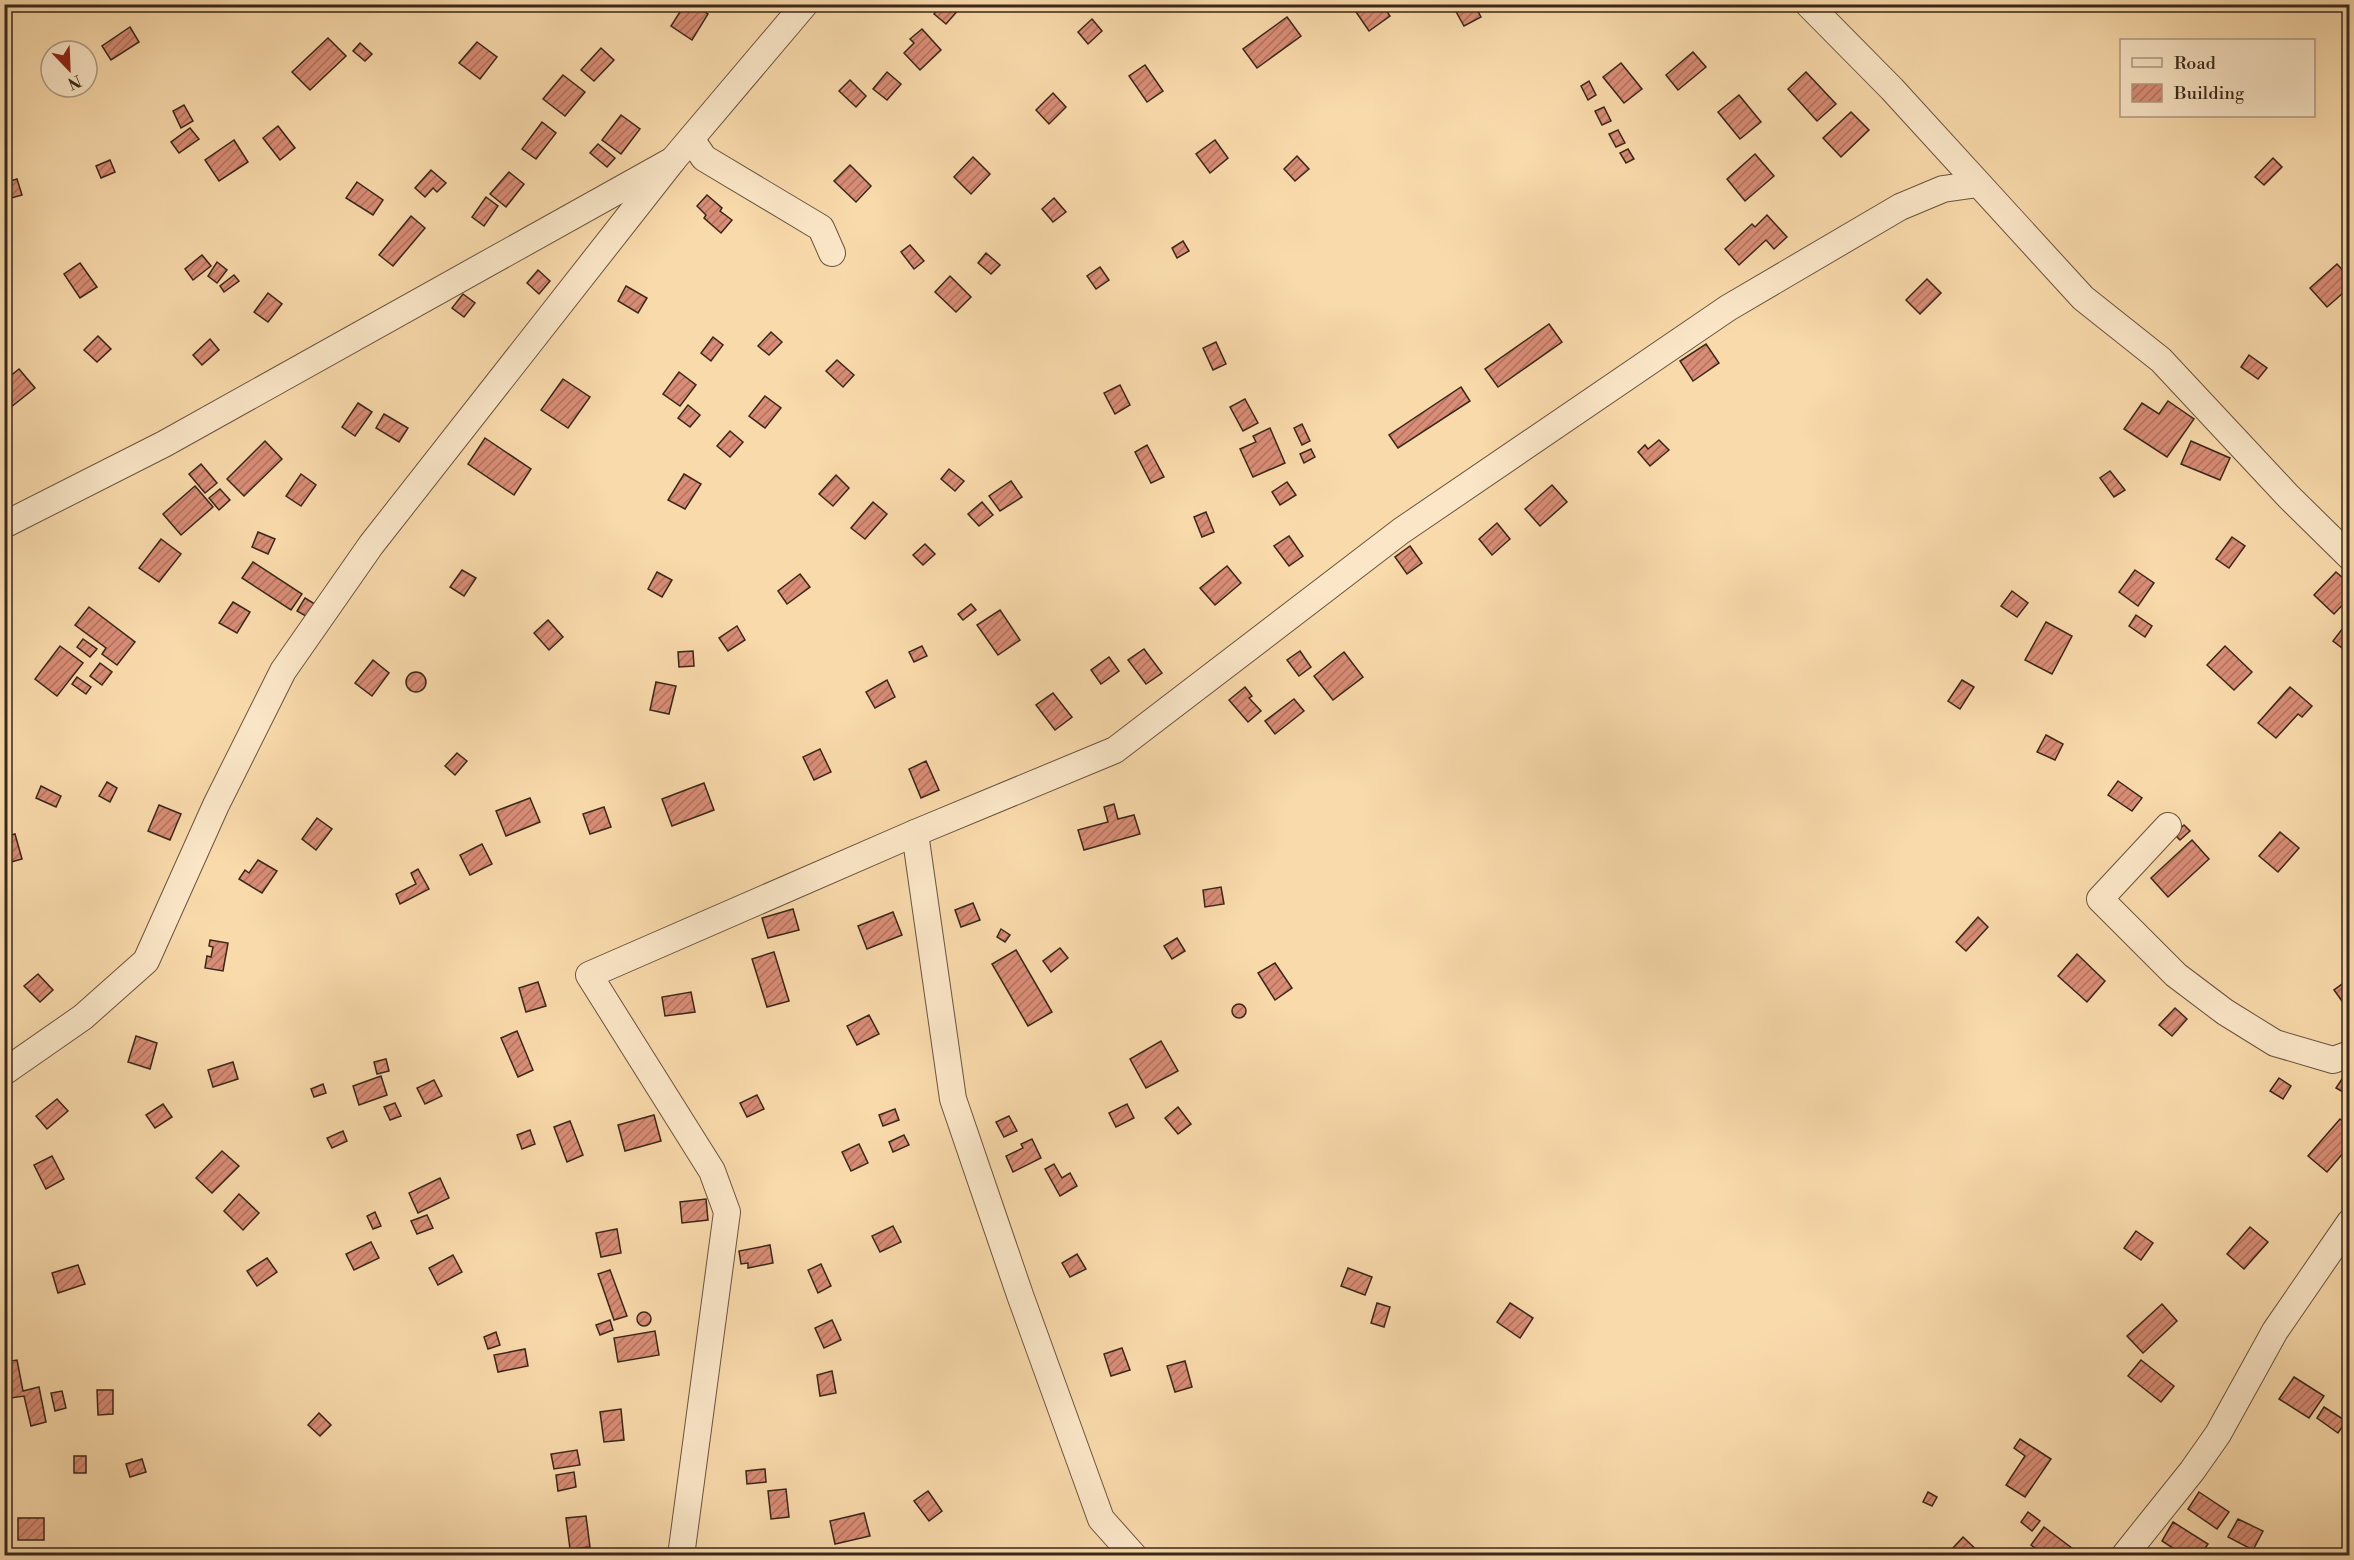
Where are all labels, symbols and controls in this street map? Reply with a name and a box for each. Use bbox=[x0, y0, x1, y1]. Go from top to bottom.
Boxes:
north arrow bbox=[39, 39, 99, 99]
legend bbox=[2120, 39, 2315, 117]
text: Road bbox=[2174, 52, 2217, 75]
text: N bbox=[64, 70, 84, 94]
text: Building bbox=[2173, 82, 2245, 105]

